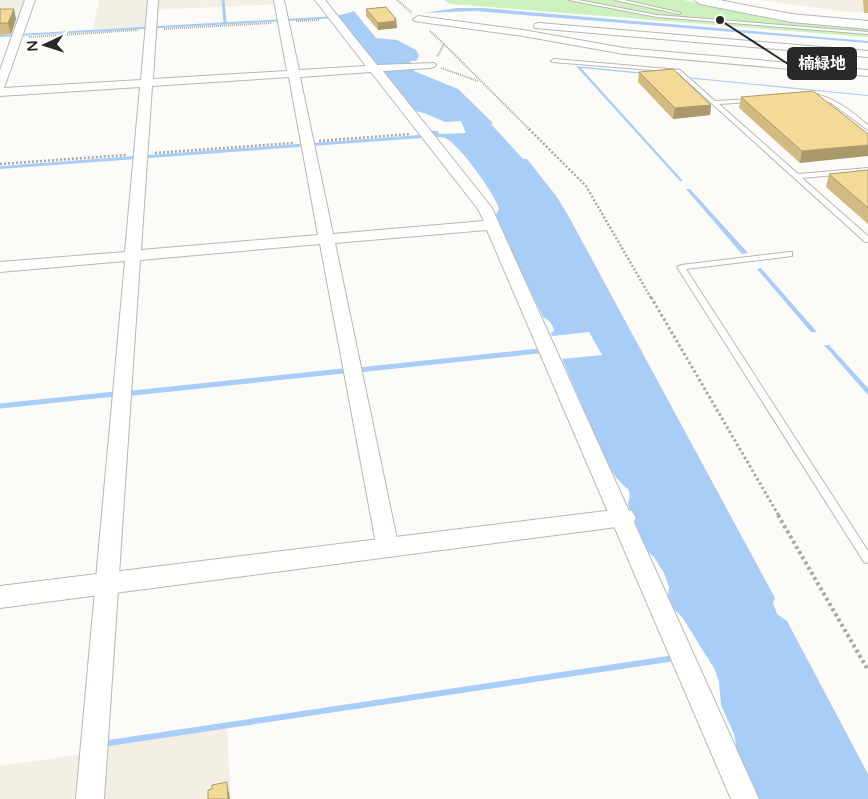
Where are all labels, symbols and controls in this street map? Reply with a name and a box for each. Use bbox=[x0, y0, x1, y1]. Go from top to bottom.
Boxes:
north arrow bbox=[20, 20, 70, 70]
text: N bbox=[24, 40, 41, 52]
callout: 楠緑地 bbox=[788, 48, 856, 79]
text: 楠緑地 bbox=[798, 54, 846, 74]

